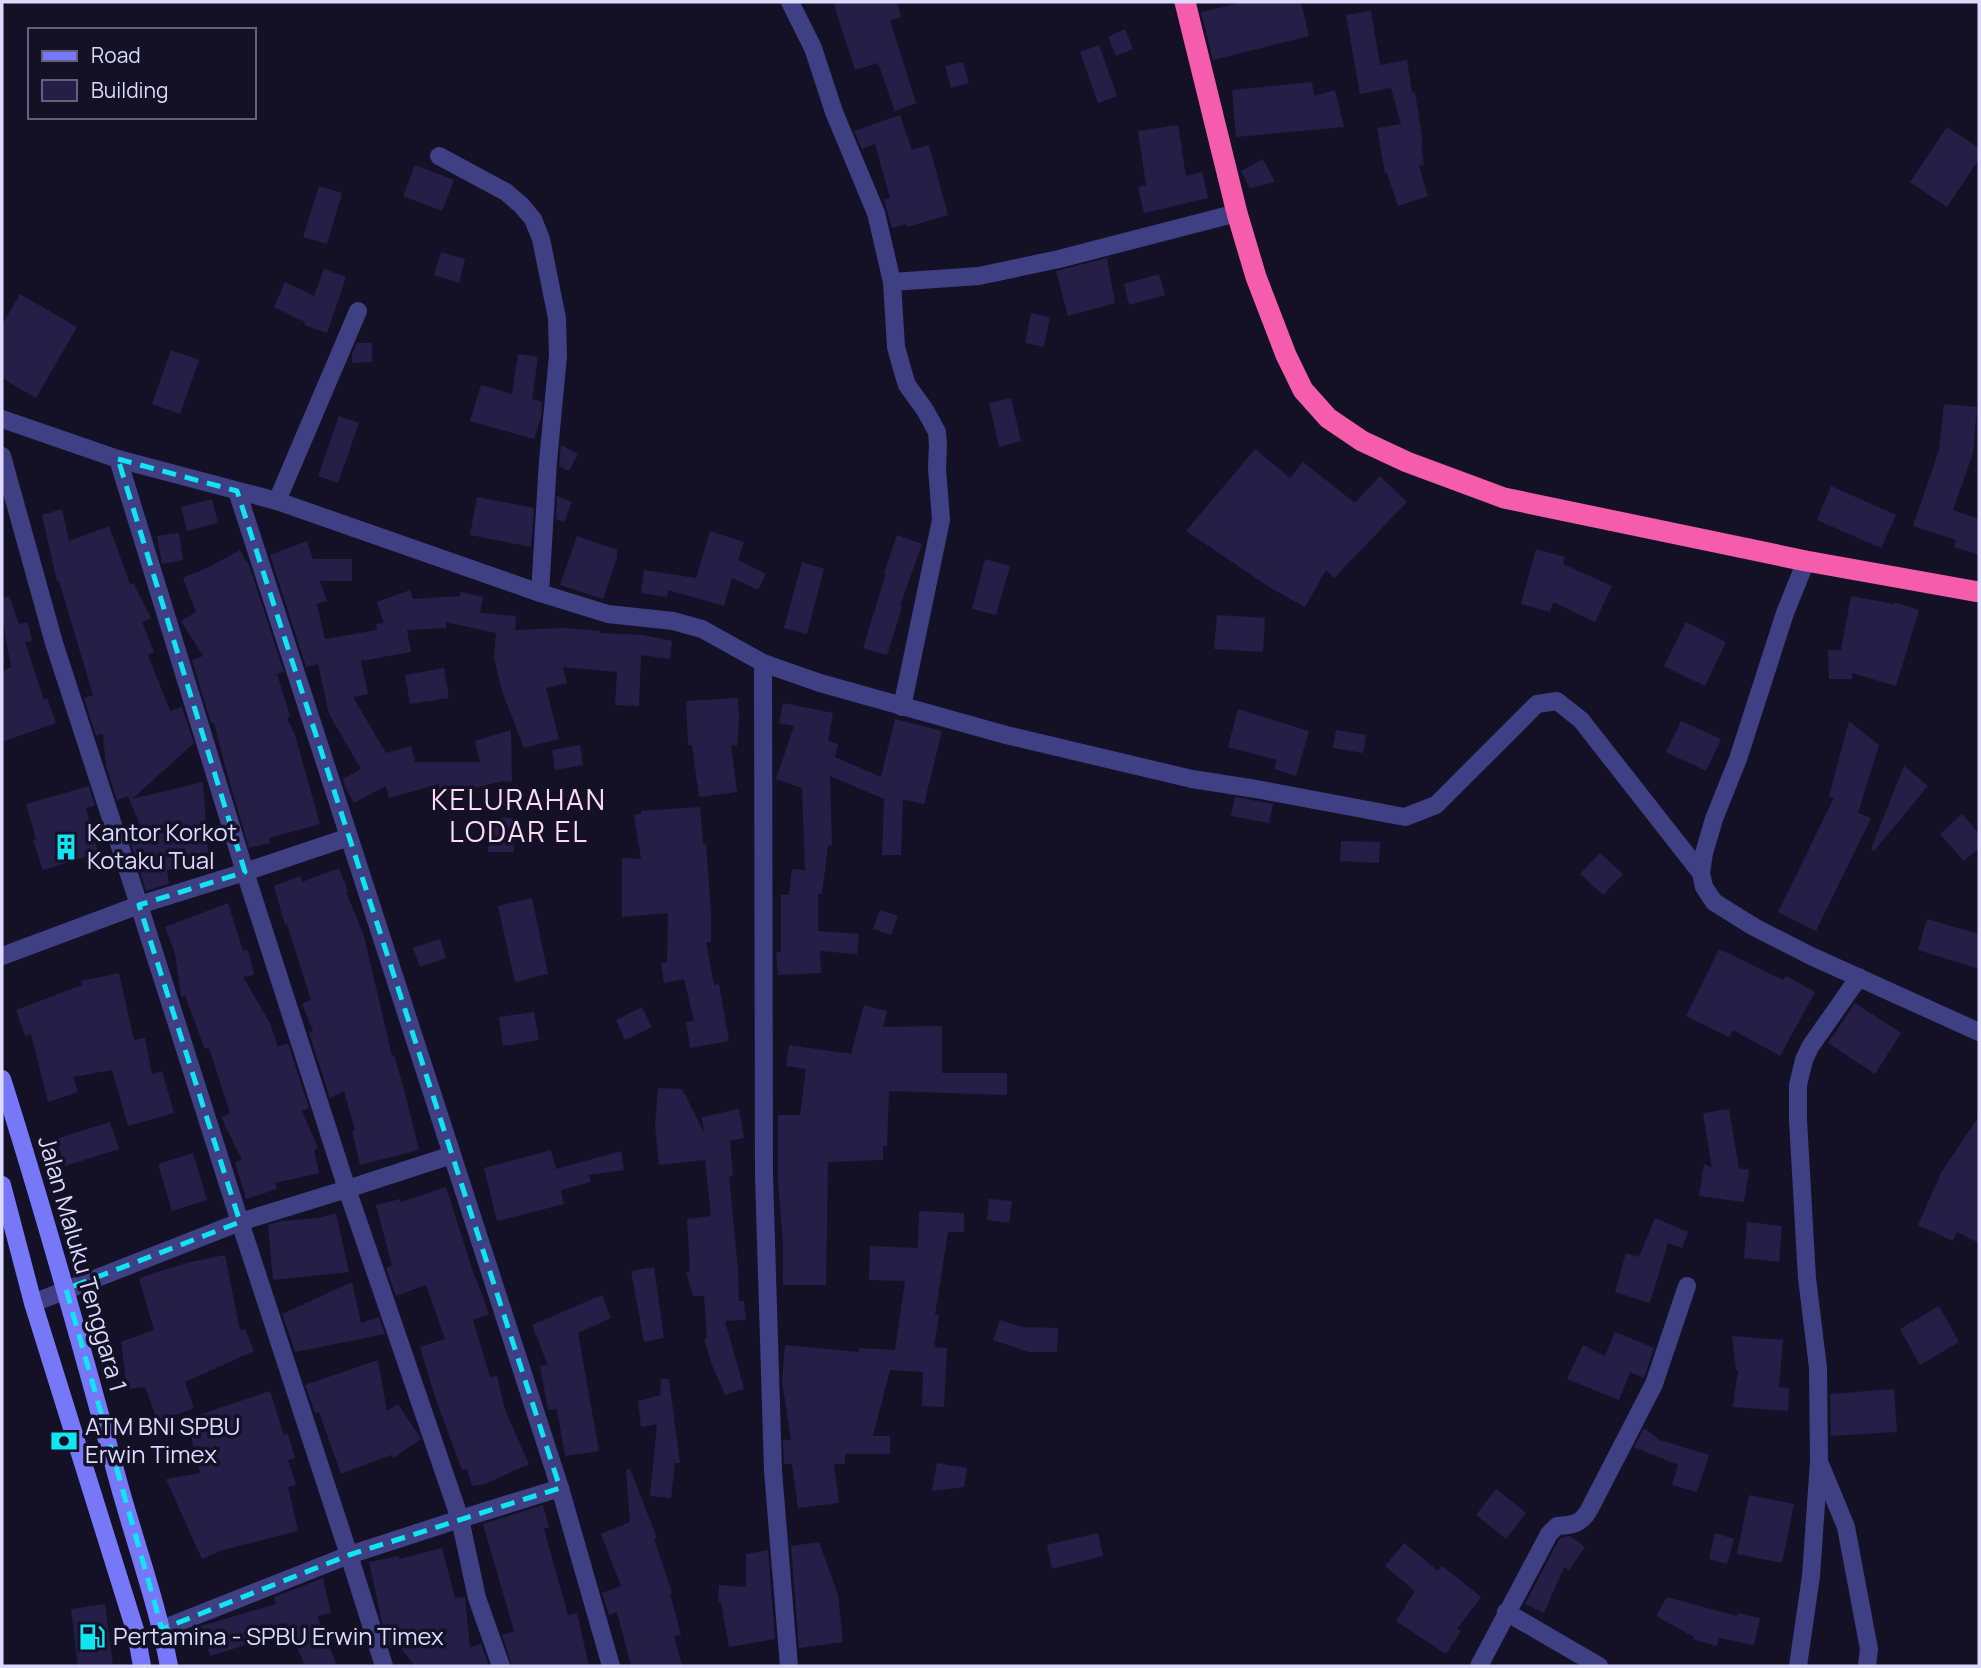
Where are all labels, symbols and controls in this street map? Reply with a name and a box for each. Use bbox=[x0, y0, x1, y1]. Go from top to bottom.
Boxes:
legend bbox=[28, 28, 256, 119]
text: Road bbox=[91, 41, 141, 69]
text: Building bbox=[91, 76, 168, 104]
district label: KELURAHAN LODAR EL bbox=[431, 780, 607, 850]
place label: Kantor Korkot Kotaku Tual bbox=[87, 815, 237, 876]
building icon: Kantor Korkot Kotaku Tual bbox=[51, 832, 81, 862]
street label: Jalan Maluku Tenggara 1 bbox=[31, 1132, 136, 1395]
place label: ATM BNI SPBU Erwin Timex bbox=[85, 1409, 240, 1470]
bank icon: ATM BNI SPBU Erwin Timex bbox=[49, 1426, 79, 1456]
place label: Pertamina - SPBU Erwin Timex bbox=[113, 1619, 444, 1652]
fuel station icon: Pertamina - SPBU Erwin Timex bbox=[77, 1622, 107, 1652]

